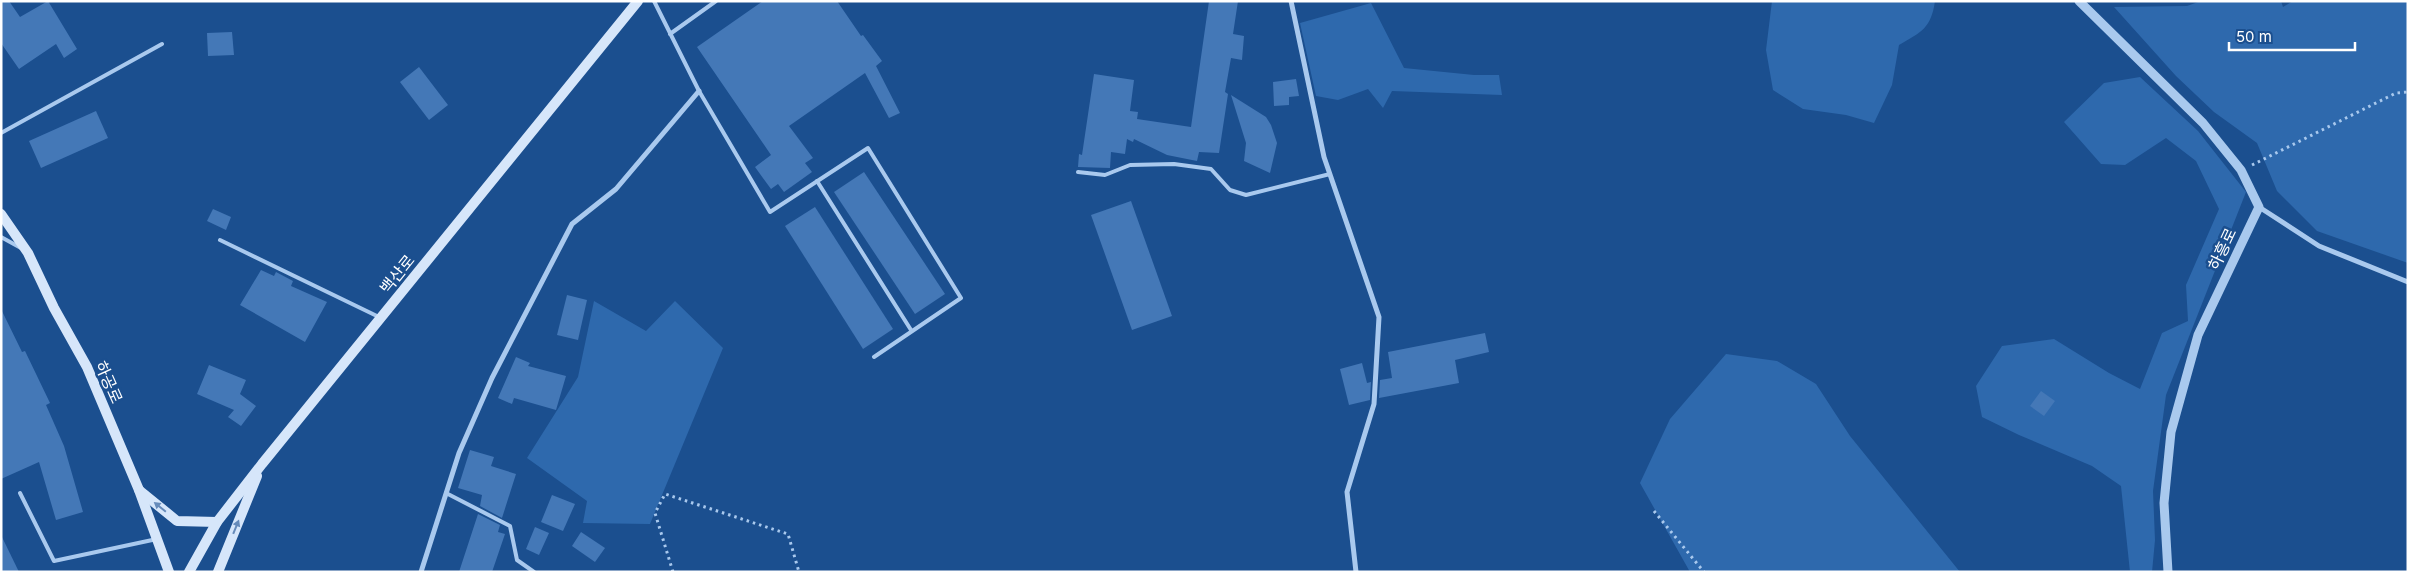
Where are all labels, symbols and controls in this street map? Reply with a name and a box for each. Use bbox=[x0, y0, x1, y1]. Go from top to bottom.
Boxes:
scale bar bbox=[2229, 20, 2355, 52]
text: 50 m bbox=[2236, 27, 2272, 46]
street label: 하흥로 bbox=[2204, 225, 2241, 273]
street label: 백산로 bbox=[375, 250, 419, 297]
street label: 하공로 bbox=[91, 358, 127, 406]
one-way arrow bbox=[154, 502, 166, 513]
one-way arrow bbox=[233, 520, 241, 534]

